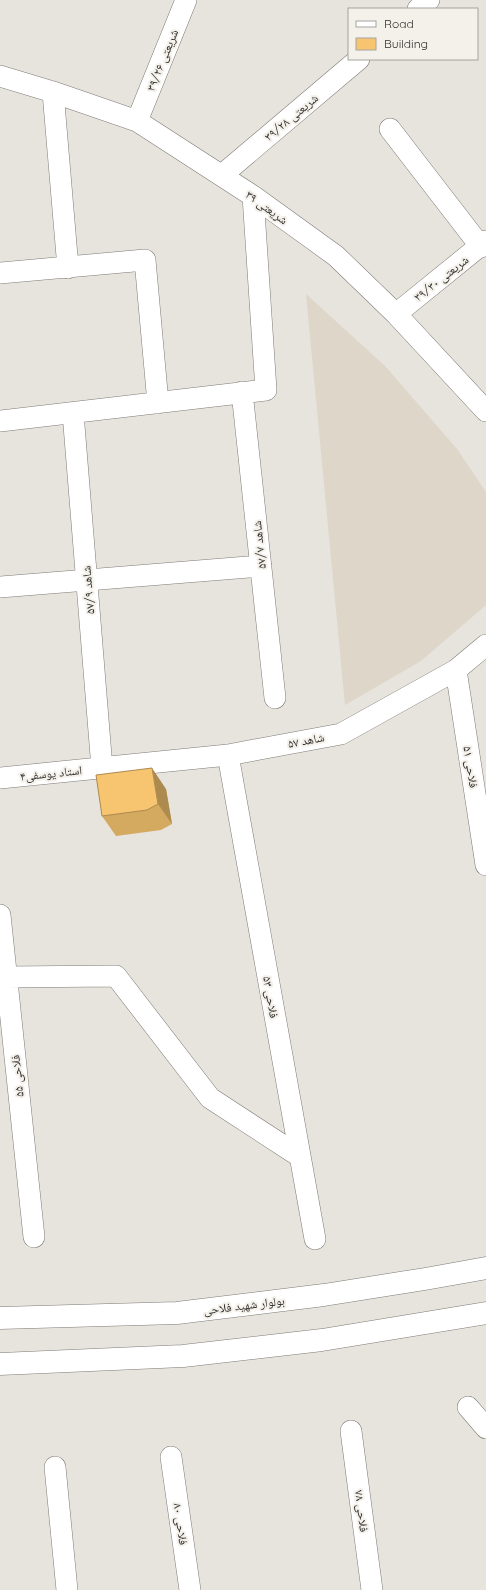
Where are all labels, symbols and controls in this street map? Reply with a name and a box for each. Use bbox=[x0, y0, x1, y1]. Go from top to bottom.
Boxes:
legend bbox=[348, 8, 478, 60]
text: Road bbox=[384, 16, 414, 31]
street label: شریعتی ۳۹/۲۶ bbox=[143, 27, 181, 93]
text: Building bbox=[384, 36, 428, 51]
street label: شریعتی ۳۹/۲۸ bbox=[261, 90, 321, 144]
street label: شریعتی ۳۹ bbox=[243, 187, 291, 228]
street label: شریعتی ۳۹/۳۰ bbox=[411, 252, 472, 304]
street label: شاهد ۵۷/۷ bbox=[249, 520, 269, 570]
street label: شاهد ۵۷/۹ bbox=[78, 565, 98, 615]
street label: شاهد ۵۷ bbox=[287, 729, 326, 751]
street label: فلاحی ۵۱ bbox=[460, 745, 482, 789]
street label: استاد یوسفی۴ bbox=[19, 762, 83, 784]
street label: فلاحی ۵۳ bbox=[260, 975, 282, 1019]
street label: فلاحی ۵۵ bbox=[7, 1054, 27, 1098]
street label: بولوار شهید فلاحی bbox=[202, 1293, 286, 1318]
street label: فلاحی ۷۸ bbox=[352, 1489, 372, 1533]
street label: فلاحی ۸۰ bbox=[171, 1502, 191, 1546]

